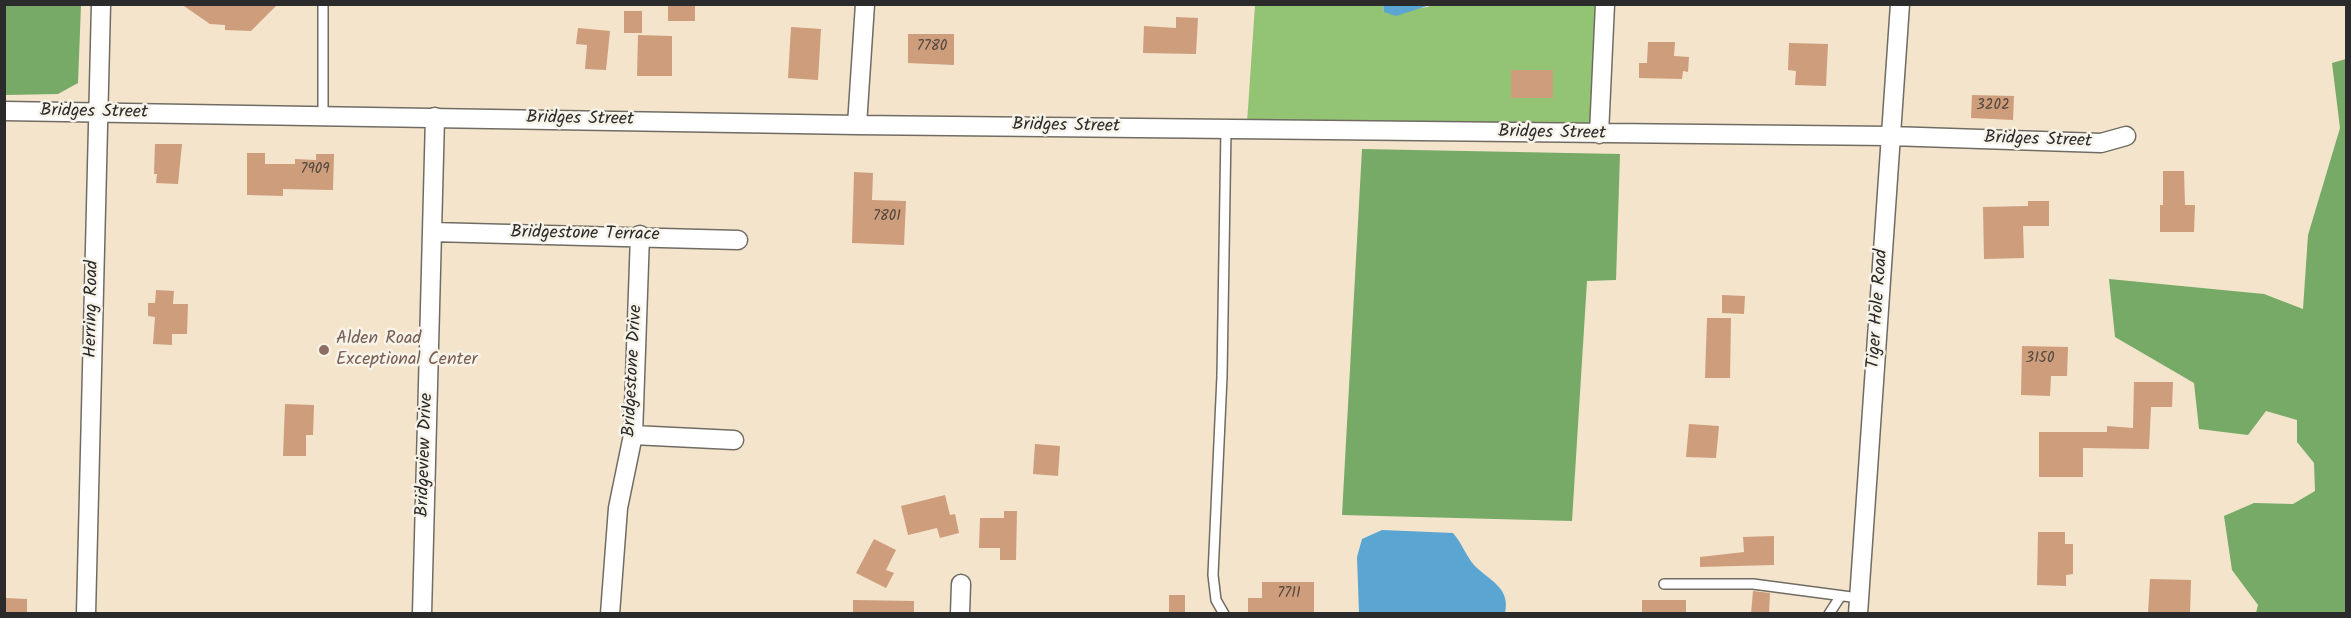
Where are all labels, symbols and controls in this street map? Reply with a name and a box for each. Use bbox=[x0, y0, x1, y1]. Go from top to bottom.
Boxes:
house number: 7780 bbox=[917, 38, 947, 56]
house number: 3202 bbox=[1976, 97, 2010, 115]
street label: Bridges Street bbox=[40, 101, 148, 125]
street label: Bridges Street bbox=[526, 108, 634, 132]
street label: Bridges Street bbox=[1012, 115, 1120, 139]
street label: Bridges Street bbox=[1498, 122, 1606, 146]
street label: Bridges Street bbox=[1984, 128, 2092, 154]
house number: 7909 bbox=[300, 161, 330, 179]
house number: 7801 bbox=[873, 208, 901, 226]
street label: Bridgestone Terrace bbox=[510, 223, 660, 247]
street label: Tiger Hole Road bbox=[1864, 249, 1894, 369]
street label: Herring Road bbox=[81, 260, 105, 358]
street label: Bridgestone Drive bbox=[620, 304, 648, 438]
place label: Alden Road Exceptional Center bbox=[336, 329, 477, 372]
marker: Alden Road Exceptional Center bbox=[317, 343, 331, 357]
house number: 3150 bbox=[2026, 350, 2054, 368]
street label: Bridgeview Drive bbox=[413, 393, 439, 517]
house number: 7711 bbox=[1277, 585, 1301, 603]

